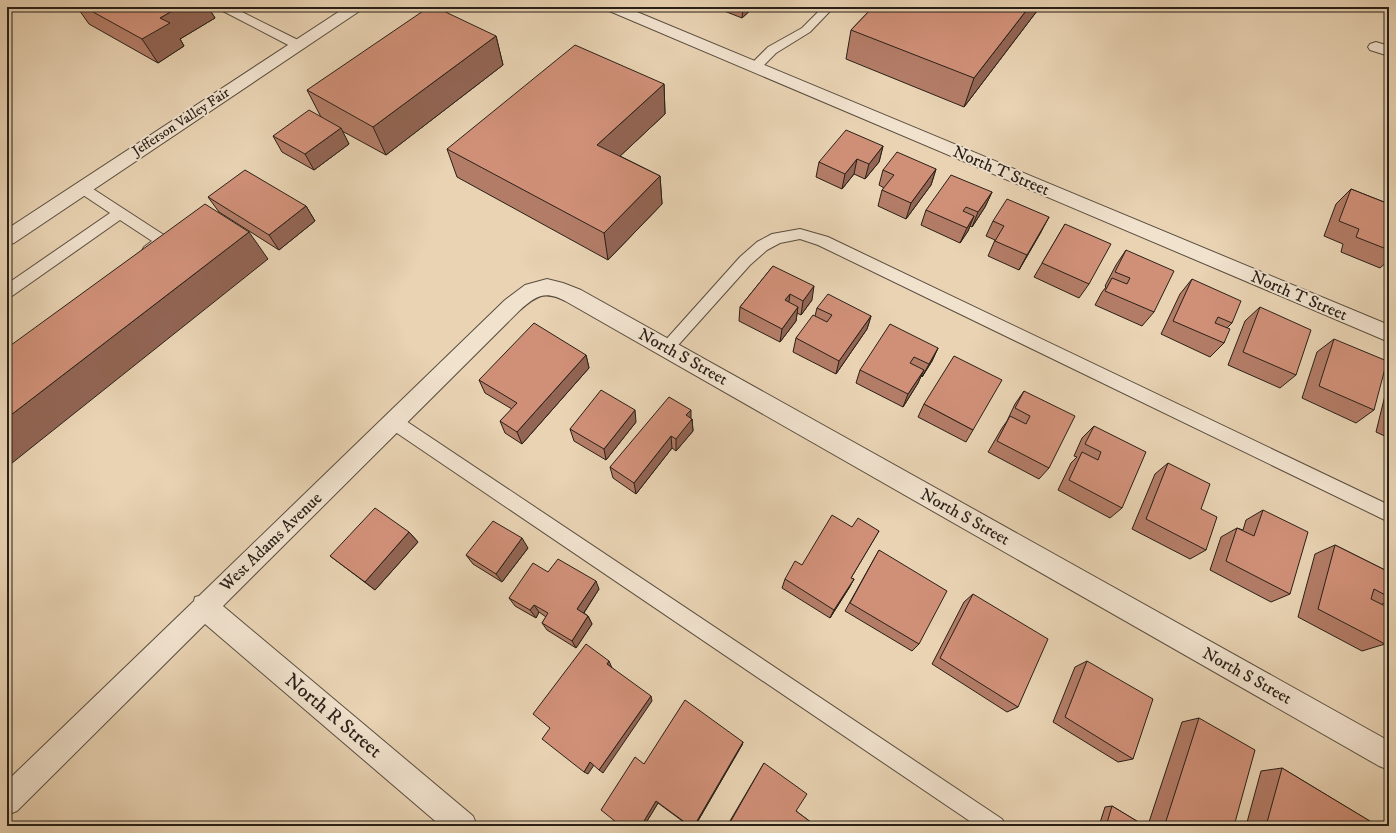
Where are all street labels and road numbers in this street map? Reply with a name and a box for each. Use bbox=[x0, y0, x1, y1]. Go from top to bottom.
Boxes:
street label: Jefferson Valley Fair bbox=[127, 83, 234, 161]
street label: North T Street bbox=[949, 141, 1053, 201]
street label: North T Street bbox=[1247, 266, 1351, 326]
street label: North S Street bbox=[634, 323, 732, 391]
street label: North S Street bbox=[916, 483, 1014, 551]
street label: West Adams Avenue bbox=[214, 487, 327, 597]
street label: North S Street bbox=[1198, 642, 1296, 710]
street label: North R Street bbox=[279, 668, 387, 764]

